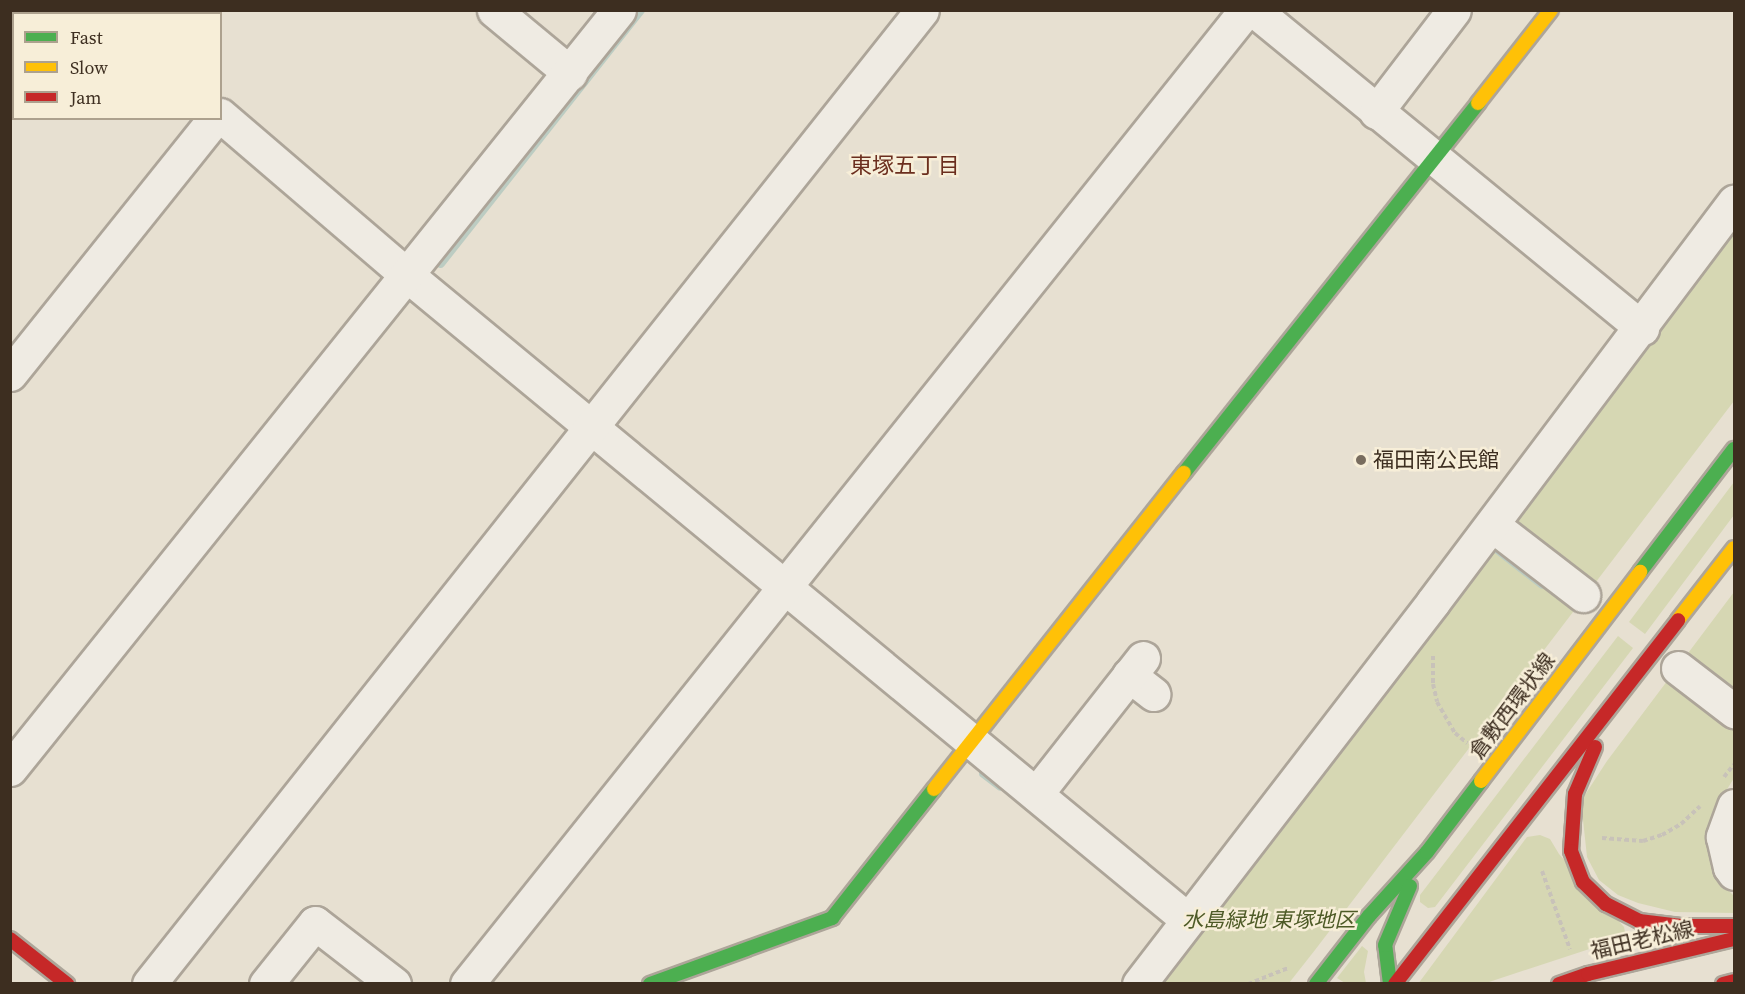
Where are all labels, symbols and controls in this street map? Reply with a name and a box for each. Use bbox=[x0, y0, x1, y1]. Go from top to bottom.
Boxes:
legend bbox=[12, 12, 222, 120]
text: Fast bbox=[70, 25, 103, 50]
text: Slow bbox=[70, 55, 108, 80]
text: Jam bbox=[70, 85, 102, 110]
district label: 東塚五丁目 bbox=[850, 153, 960, 179]
place label: 福田南公民館 bbox=[1373, 447, 1499, 473]
marker: 福田南公民館 bbox=[1354, 453, 1368, 467]
street label: 倉敷西環状線 bbox=[1464, 648, 1560, 764]
park label: 水島緑地 東塚地区 bbox=[1183, 907, 1355, 933]
street label: 福田老松線 bbox=[1588, 916, 1696, 964]

